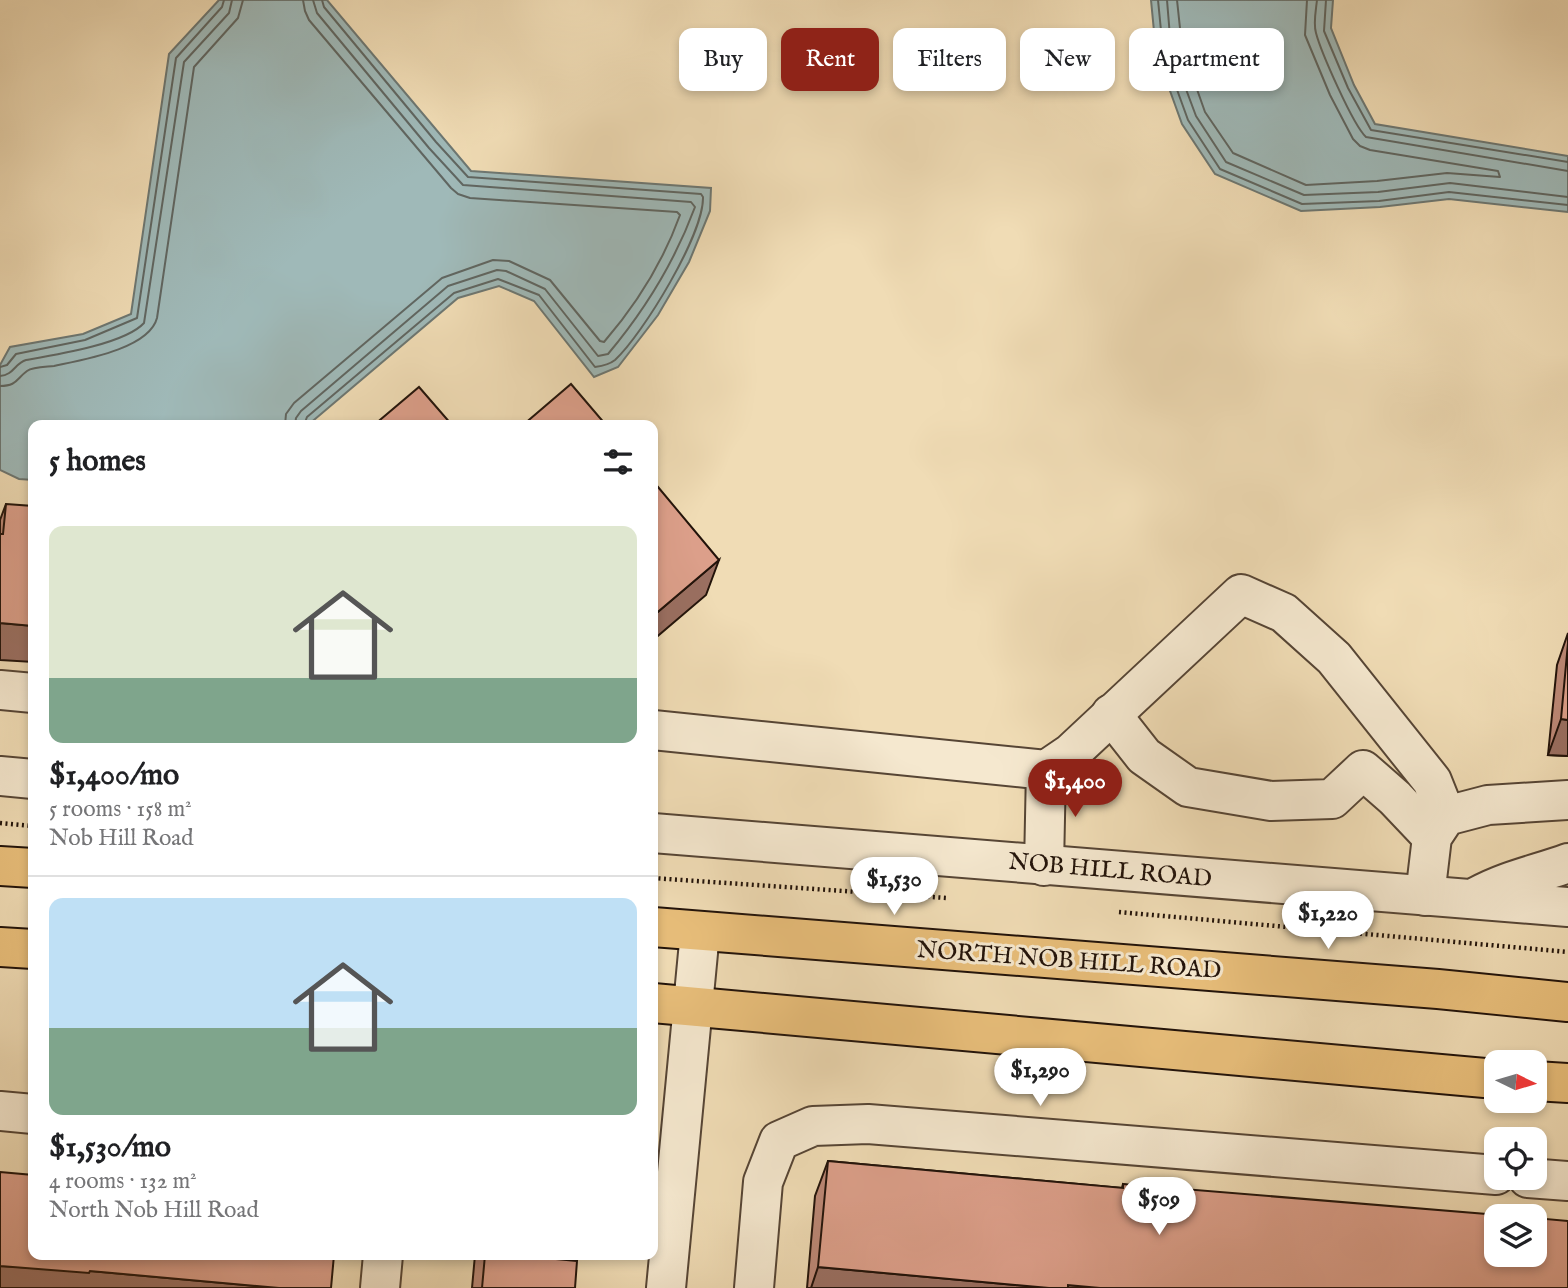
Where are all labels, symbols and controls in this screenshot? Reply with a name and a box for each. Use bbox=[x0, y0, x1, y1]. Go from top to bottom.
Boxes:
chip: Buy bbox=[679, 28, 767, 91]
chip: Rent bbox=[781, 28, 879, 91]
chip: Filters bbox=[893, 28, 1006, 91]
chip: New bbox=[1020, 28, 1115, 91]
chip: Apartment bbox=[1129, 28, 1284, 91]
text: 5 homes bbox=[49, 443, 146, 481]
icon: filters bbox=[599, 443, 637, 481]
icon: home bbox=[280, 572, 406, 698]
text: $1,400/mo bbox=[49, 757, 179, 795]
pin: $1,400 bbox=[1018, 760, 1132, 819]
text: $1,400 bbox=[1044, 767, 1106, 796]
text: 5 rooms · 158 m² bbox=[49, 795, 192, 824]
text: Nob Hill Road bbox=[49, 824, 193, 853]
street label: NOB HILL ROAD bbox=[1007, 847, 1213, 895]
pin: $1,530 bbox=[837, 858, 951, 917]
text: $1,530 bbox=[866, 865, 922, 894]
pin: $1,220 bbox=[1271, 892, 1385, 951]
text: $1,220 bbox=[1298, 899, 1358, 928]
street label: NORTH NOB HILL ROAD bbox=[916, 935, 1222, 987]
icon: home bbox=[280, 944, 406, 1070]
pin: $1,290 bbox=[983, 1048, 1097, 1108]
north arrow bbox=[1484, 1050, 1547, 1113]
map controls bbox=[1484, 1050, 1547, 1267]
text: $1,290 bbox=[1010, 1056, 1070, 1085]
button: locate bbox=[1484, 1127, 1547, 1190]
text: $1,530/mo bbox=[49, 1129, 171, 1167]
text: 4 rooms · 132 m² bbox=[49, 1167, 197, 1196]
pin: $509 bbox=[1118, 1178, 1200, 1237]
text: $509 bbox=[1138, 1185, 1180, 1214]
text: North Nob Hill Road bbox=[49, 1196, 259, 1225]
button: layers bbox=[1484, 1204, 1547, 1267]

